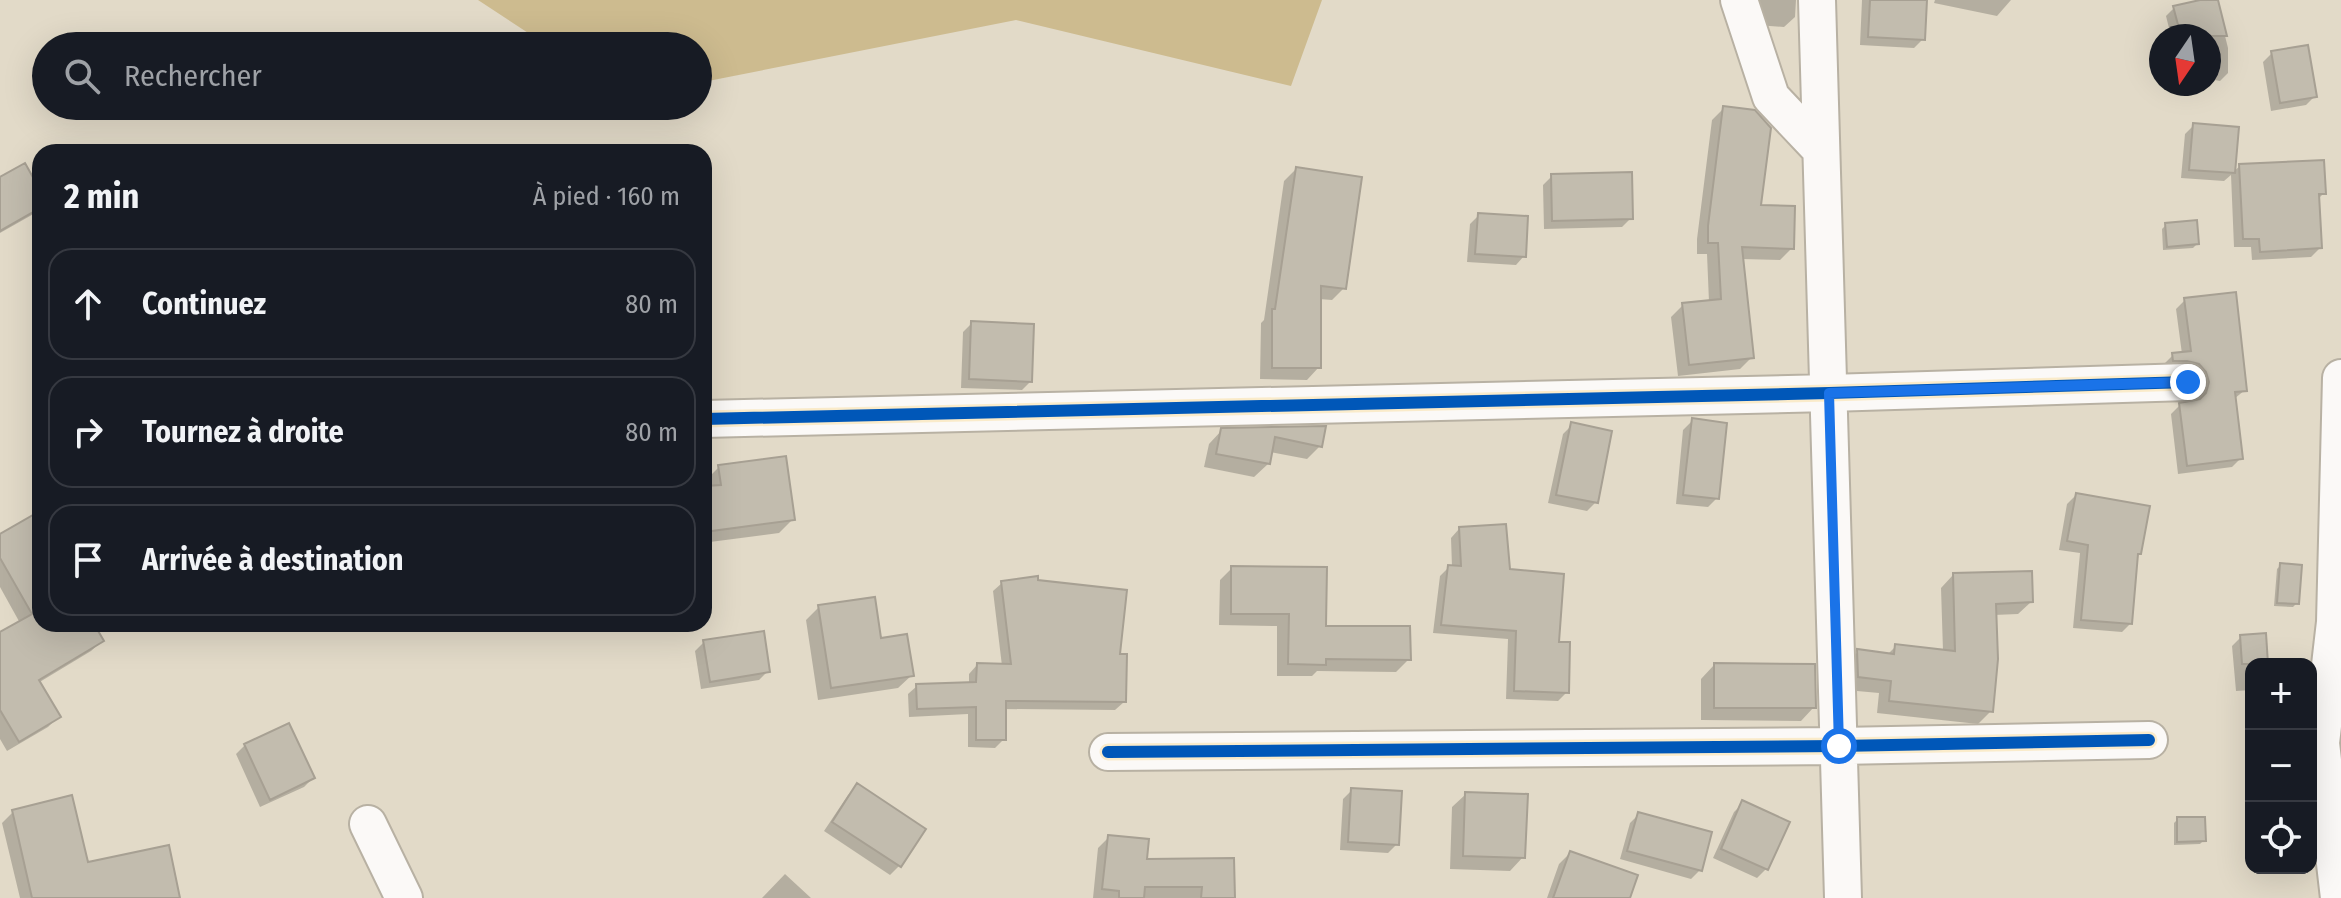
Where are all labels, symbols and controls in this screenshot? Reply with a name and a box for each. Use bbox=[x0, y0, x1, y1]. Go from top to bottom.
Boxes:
north arrow bbox=[2149, 24, 2221, 96]
search box bbox=[32, 32, 712, 120]
icon: search bbox=[60, 54, 104, 98]
text: Rechercher bbox=[124, 58, 262, 94]
text: 2 min bbox=[64, 176, 139, 217]
text: À pied · 160 m bbox=[533, 181, 680, 212]
icon: ahead bbox=[66, 282, 110, 326]
text: Continuez bbox=[142, 286, 266, 322]
text: 80 m bbox=[625, 289, 678, 320]
route end bbox=[2170, 364, 2206, 400]
icon: right bbox=[66, 410, 110, 454]
text: Tournez à droite bbox=[142, 414, 344, 450]
text: 80 m bbox=[625, 417, 678, 448]
icon: arrive bbox=[66, 538, 110, 582]
text: Arrivée à destination bbox=[142, 542, 403, 578]
map controls bbox=[2245, 658, 2317, 874]
button: + bbox=[2245, 658, 2317, 730]
route start bbox=[1821, 728, 1857, 764]
button: − bbox=[2245, 730, 2317, 802]
button: locate bbox=[2245, 802, 2317, 874]

